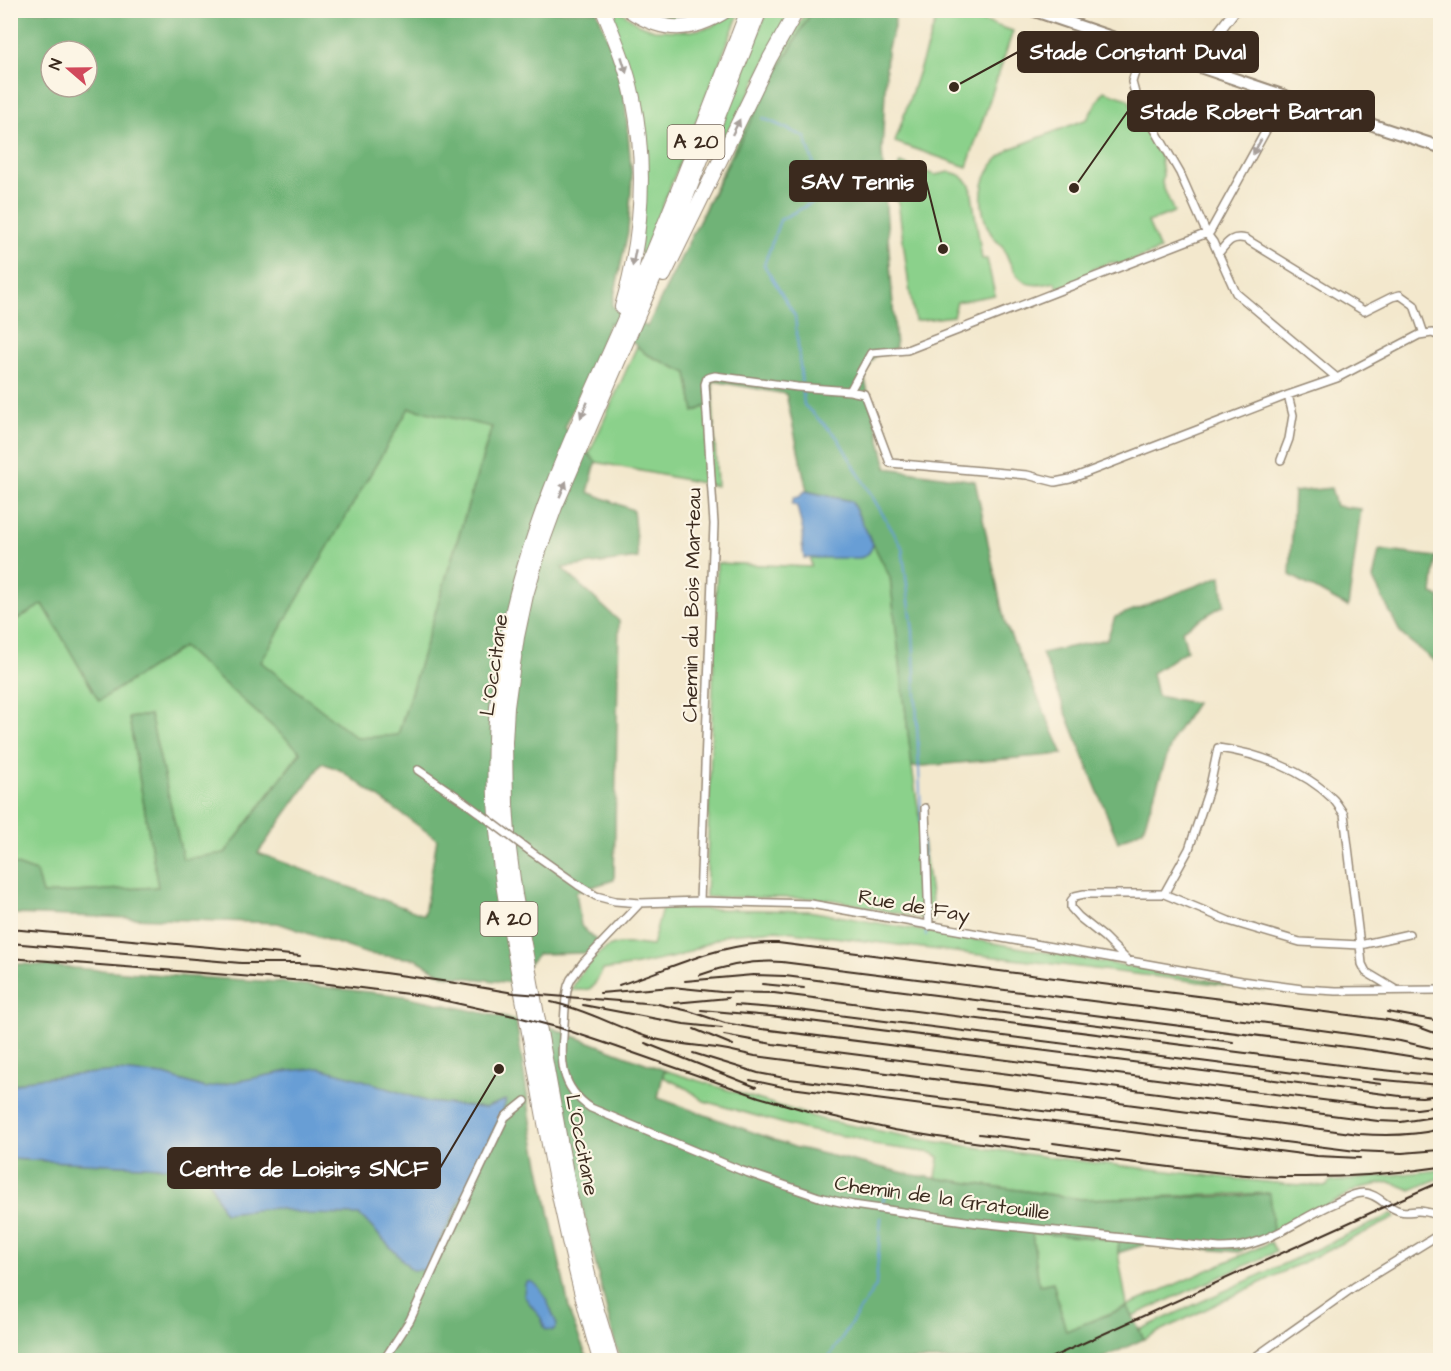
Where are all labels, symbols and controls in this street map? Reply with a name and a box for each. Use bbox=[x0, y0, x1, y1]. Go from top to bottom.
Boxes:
callout: Stade Constant Duval bbox=[1018, 32, 1258, 72]
text: Stade Constant Duval bbox=[1029, 37, 1247, 68]
north arrow bbox=[39, 39, 99, 99]
text: N bbox=[44, 56, 68, 73]
one-way arrow bbox=[620, 56, 629, 74]
callout: Stade Robert Barran bbox=[1128, 91, 1374, 131]
text: Stade Robert Barran bbox=[1139, 97, 1362, 128]
one-way arrow bbox=[732, 119, 741, 136]
road number: A 20 bbox=[668, 125, 724, 159]
one-way arrow bbox=[1252, 139, 1262, 156]
callout: SAV Tennis bbox=[790, 161, 926, 201]
text: SAV Tennis bbox=[801, 167, 914, 198]
one-way arrow bbox=[629, 249, 638, 268]
one-way arrow bbox=[580, 402, 589, 419]
one-way arrow bbox=[558, 479, 568, 497]
street label: Chemin du Bois Marteau bbox=[675, 487, 709, 723]
street label: L'Occitane bbox=[472, 612, 516, 718]
street label: Rue de Fay bbox=[856, 882, 972, 932]
road number: A 20 bbox=[480, 902, 538, 936]
street label: L'Occitane bbox=[558, 1092, 606, 1198]
callout: Centre de Loisirs SNCF bbox=[168, 1148, 440, 1188]
text: Centre de Loisirs SNCF bbox=[180, 1154, 429, 1185]
street label: Chemin de la Gratouille bbox=[833, 1169, 1051, 1227]

